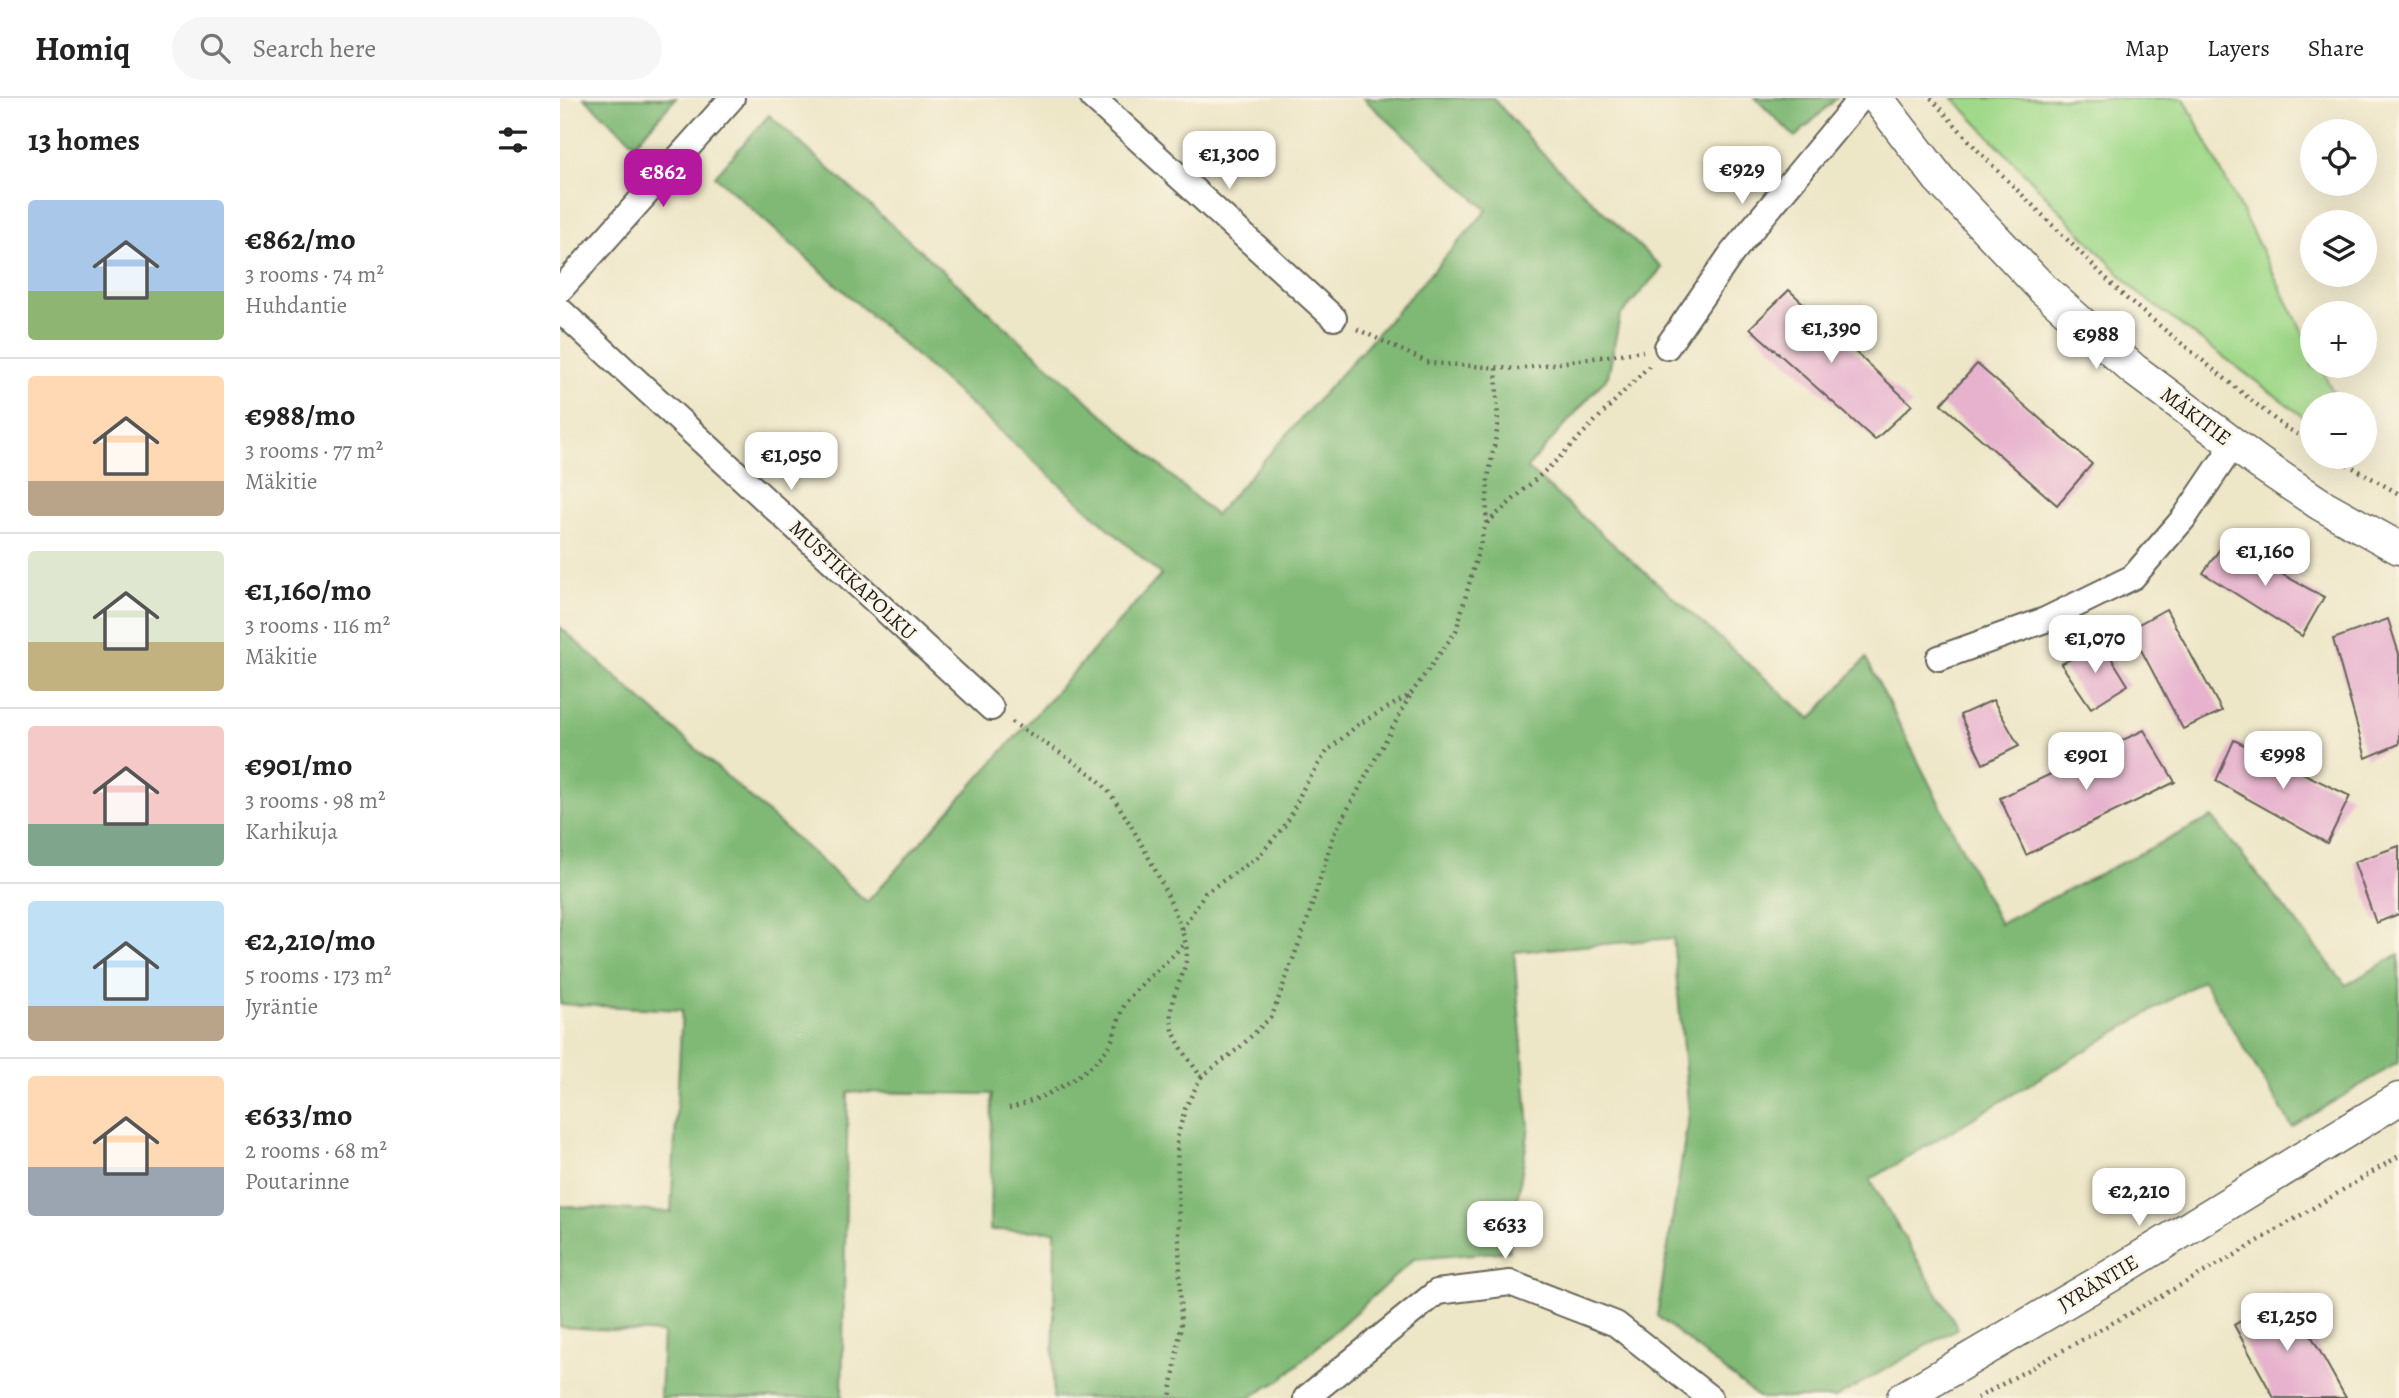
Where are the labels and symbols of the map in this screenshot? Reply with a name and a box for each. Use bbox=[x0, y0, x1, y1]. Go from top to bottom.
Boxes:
pin: €1,300 bbox=[1172, 132, 1286, 191]
pin: €929 bbox=[1701, 146, 1783, 206]
pin: €862 bbox=[622, 150, 704, 209]
pin: €1,390 bbox=[1774, 306, 1888, 365]
pin: €988 bbox=[2055, 312, 2137, 371]
street label: MÄKITIE bbox=[2155, 380, 2237, 452]
pin: €1,050 bbox=[734, 432, 848, 492]
street label: MUSTIKKAPOLKU bbox=[783, 514, 923, 646]
pin: €1,160 bbox=[2208, 528, 2322, 588]
pin: €1,070 bbox=[2038, 616, 2152, 675]
pin: €901 bbox=[2045, 732, 2127, 792]
pin: €998 bbox=[2242, 732, 2324, 791]
pin: €2,210 bbox=[2082, 1168, 2196, 1228]
pin: €633 bbox=[1464, 1202, 1546, 1261]
street label: JYRÄNTIE bbox=[2052, 1248, 2144, 1318]
pin: €1,250 bbox=[2230, 1294, 2344, 1353]

